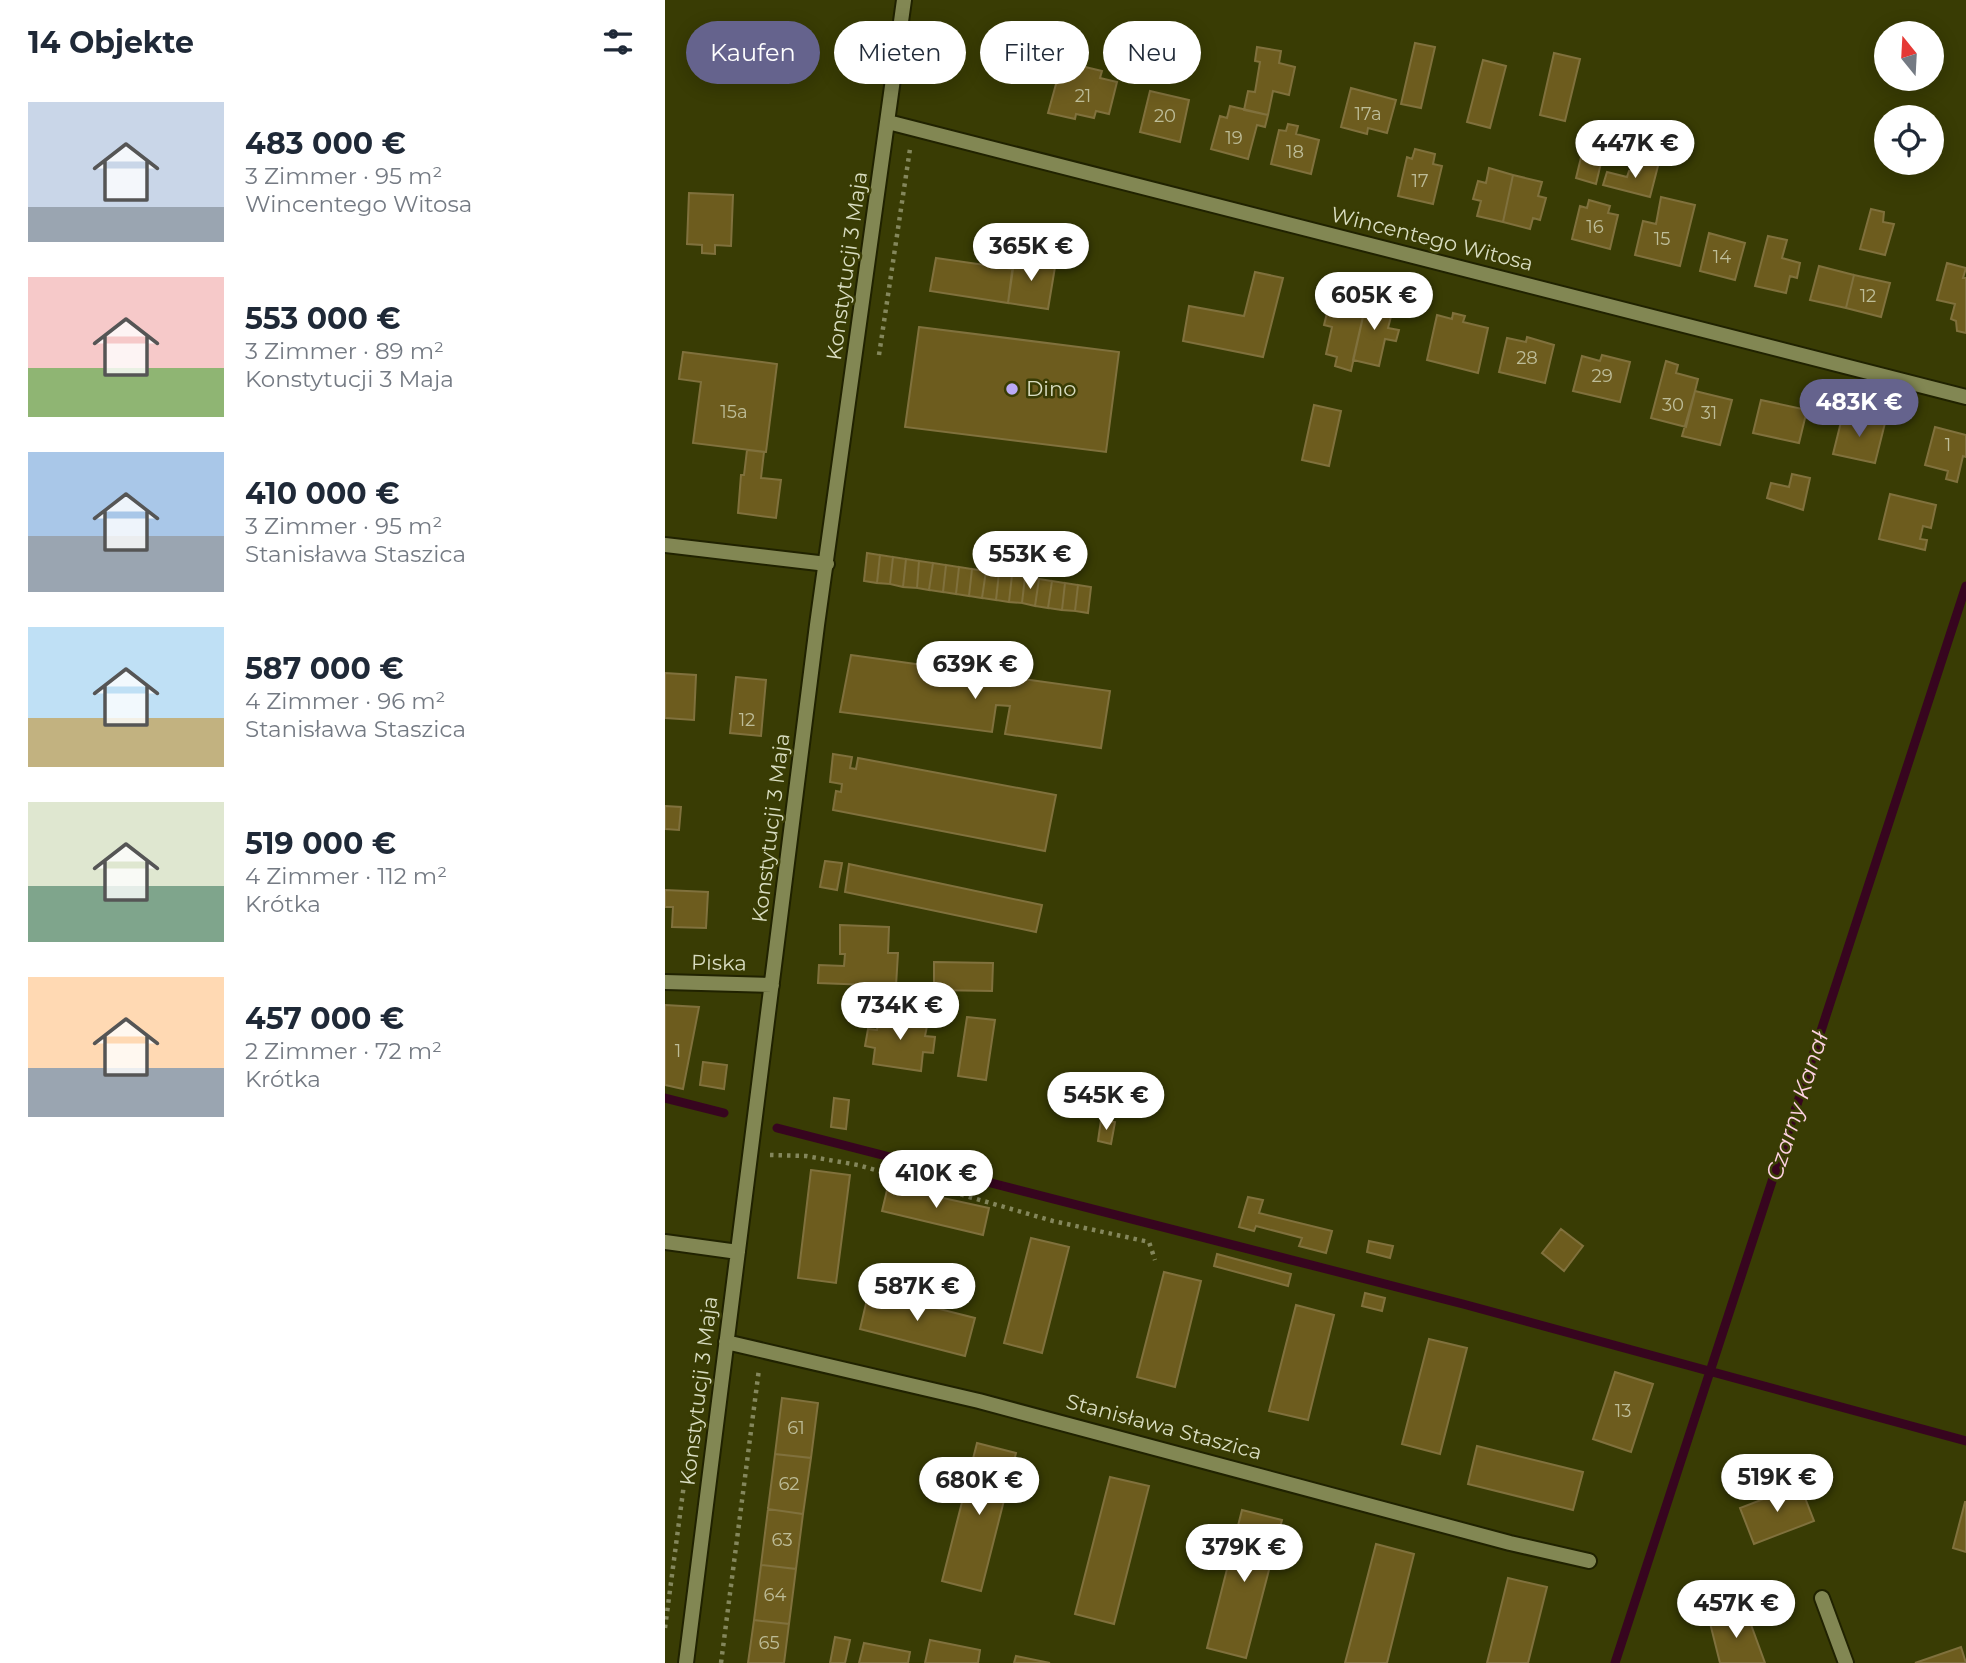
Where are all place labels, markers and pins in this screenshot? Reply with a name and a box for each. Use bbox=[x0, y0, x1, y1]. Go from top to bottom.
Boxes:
pin: 447K € bbox=[1578, 120, 1692, 180]
pin: 365K € bbox=[974, 224, 1088, 283]
pin: 605K € bbox=[1317, 272, 1431, 332]
place label: Dino bbox=[1026, 376, 1076, 401]
pin: 483K € bbox=[1802, 380, 1916, 439]
marker: Dino bbox=[1004, 381, 1020, 397]
pin: 553K € bbox=[973, 532, 1087, 591]
pin: 639K € bbox=[918, 642, 1032, 701]
pin: 734K € bbox=[843, 982, 957, 1042]
pin: 545K € bbox=[1049, 1072, 1163, 1132]
pin: 410K € bbox=[879, 1150, 993, 1210]
pin: 587K € bbox=[860, 1264, 974, 1323]
pin: 519K € bbox=[1720, 1454, 1834, 1514]
pin: 680K € bbox=[922, 1458, 1036, 1517]
pin: 379K € bbox=[1187, 1524, 1301, 1584]
pin: 457K € bbox=[1679, 1580, 1793, 1640]

